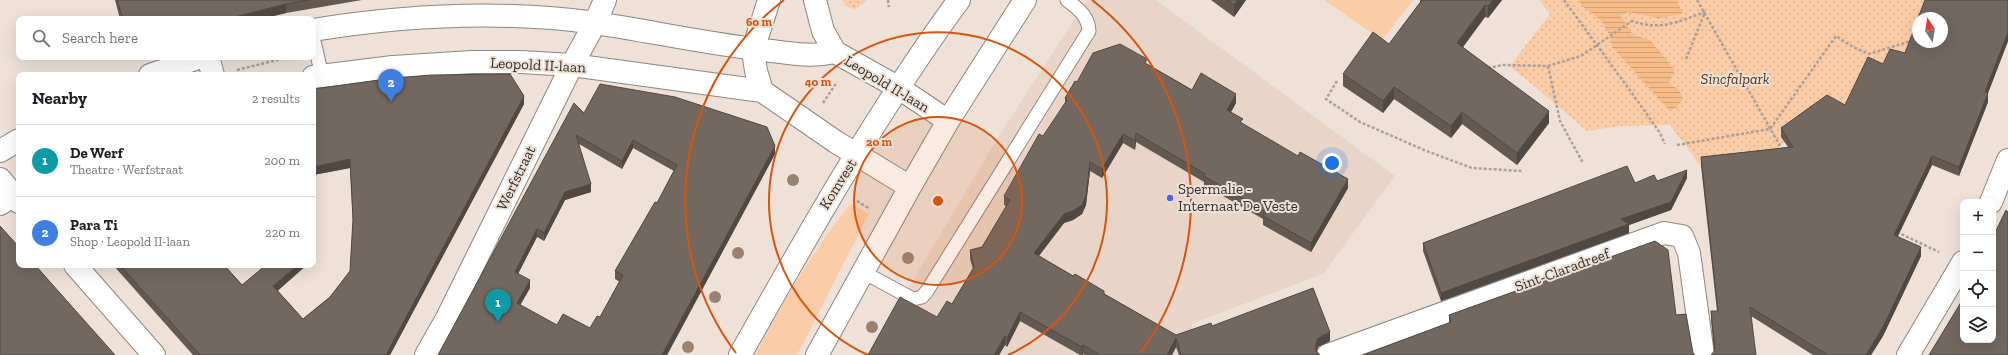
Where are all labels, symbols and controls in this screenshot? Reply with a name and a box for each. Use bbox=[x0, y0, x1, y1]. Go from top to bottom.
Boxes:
north arrow bbox=[1912, 12, 1948, 48]
text: 60 m bbox=[746, 15, 773, 29]
search box bbox=[16, 16, 316, 60]
icon: search bbox=[30, 27, 52, 49]
text: Search here bbox=[62, 29, 138, 47]
street label: Leopold II-laan bbox=[841, 52, 933, 117]
street label: Leopold II-laan bbox=[490, 54, 587, 77]
pin: 2 bbox=[378, 69, 404, 102]
park label: Sincfalpark bbox=[1701, 70, 1770, 88]
text: 40 m bbox=[805, 75, 832, 89]
text: Nearby bbox=[32, 88, 87, 108]
text: 2 results bbox=[252, 91, 300, 106]
text: 20 m bbox=[866, 135, 893, 149]
street label: Werfstraat bbox=[493, 142, 540, 213]
text: De Werf bbox=[70, 144, 123, 162]
text: 1 bbox=[42, 153, 48, 168]
text: 200 m bbox=[264, 153, 300, 168]
your location bbox=[1322, 153, 1342, 173]
street label: Komvest bbox=[815, 155, 861, 213]
text: Theatre · Werfstraat bbox=[70, 162, 183, 177]
place label: Spermalie - Internaat De Veste bbox=[1178, 180, 1298, 215]
marker: Spermalie - Internaat De Veste bbox=[1165, 193, 1175, 203]
centre of rings bbox=[931, 194, 945, 208]
map controls bbox=[1960, 199, 1996, 343]
button: + bbox=[1960, 199, 1996, 235]
text: Para Ti bbox=[70, 216, 118, 234]
text: 2 bbox=[42, 225, 48, 240]
text: 220 m bbox=[265, 225, 300, 240]
text: Shop · Leopold II-laan bbox=[70, 234, 190, 249]
button: − bbox=[1960, 235, 1996, 271]
street label: Sint-Claradreef bbox=[1512, 244, 1613, 295]
button: locate bbox=[1960, 271, 1996, 307]
pin: 1 bbox=[485, 289, 511, 322]
button: layers bbox=[1960, 307, 1996, 343]

